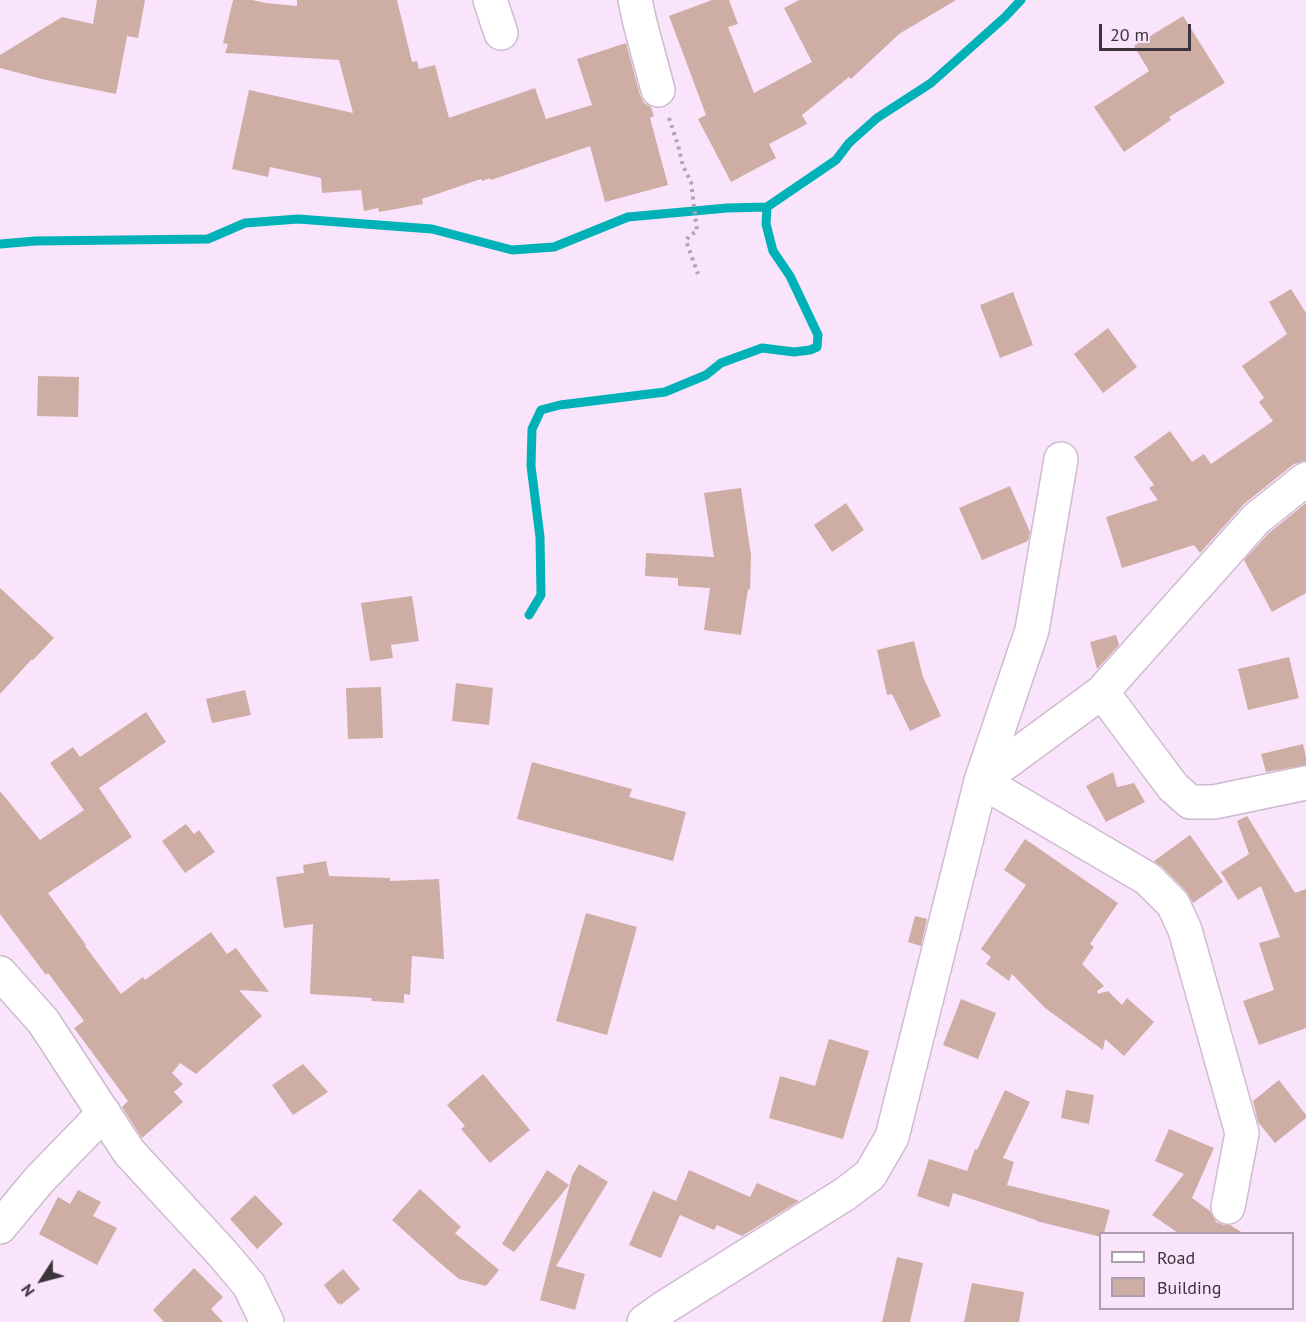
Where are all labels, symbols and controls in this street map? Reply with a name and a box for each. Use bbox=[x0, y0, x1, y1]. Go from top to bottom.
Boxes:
scale bar bbox=[1102, 12, 1194, 50]
text: 20 m bbox=[1110, 23, 1149, 46]
legend bbox=[1099, 1232, 1294, 1310]
text: Road bbox=[1157, 1246, 1195, 1269]
north arrow bbox=[12, 1250, 72, 1310]
text: Building bbox=[1157, 1276, 1221, 1299]
text: N bbox=[16, 1280, 39, 1301]

